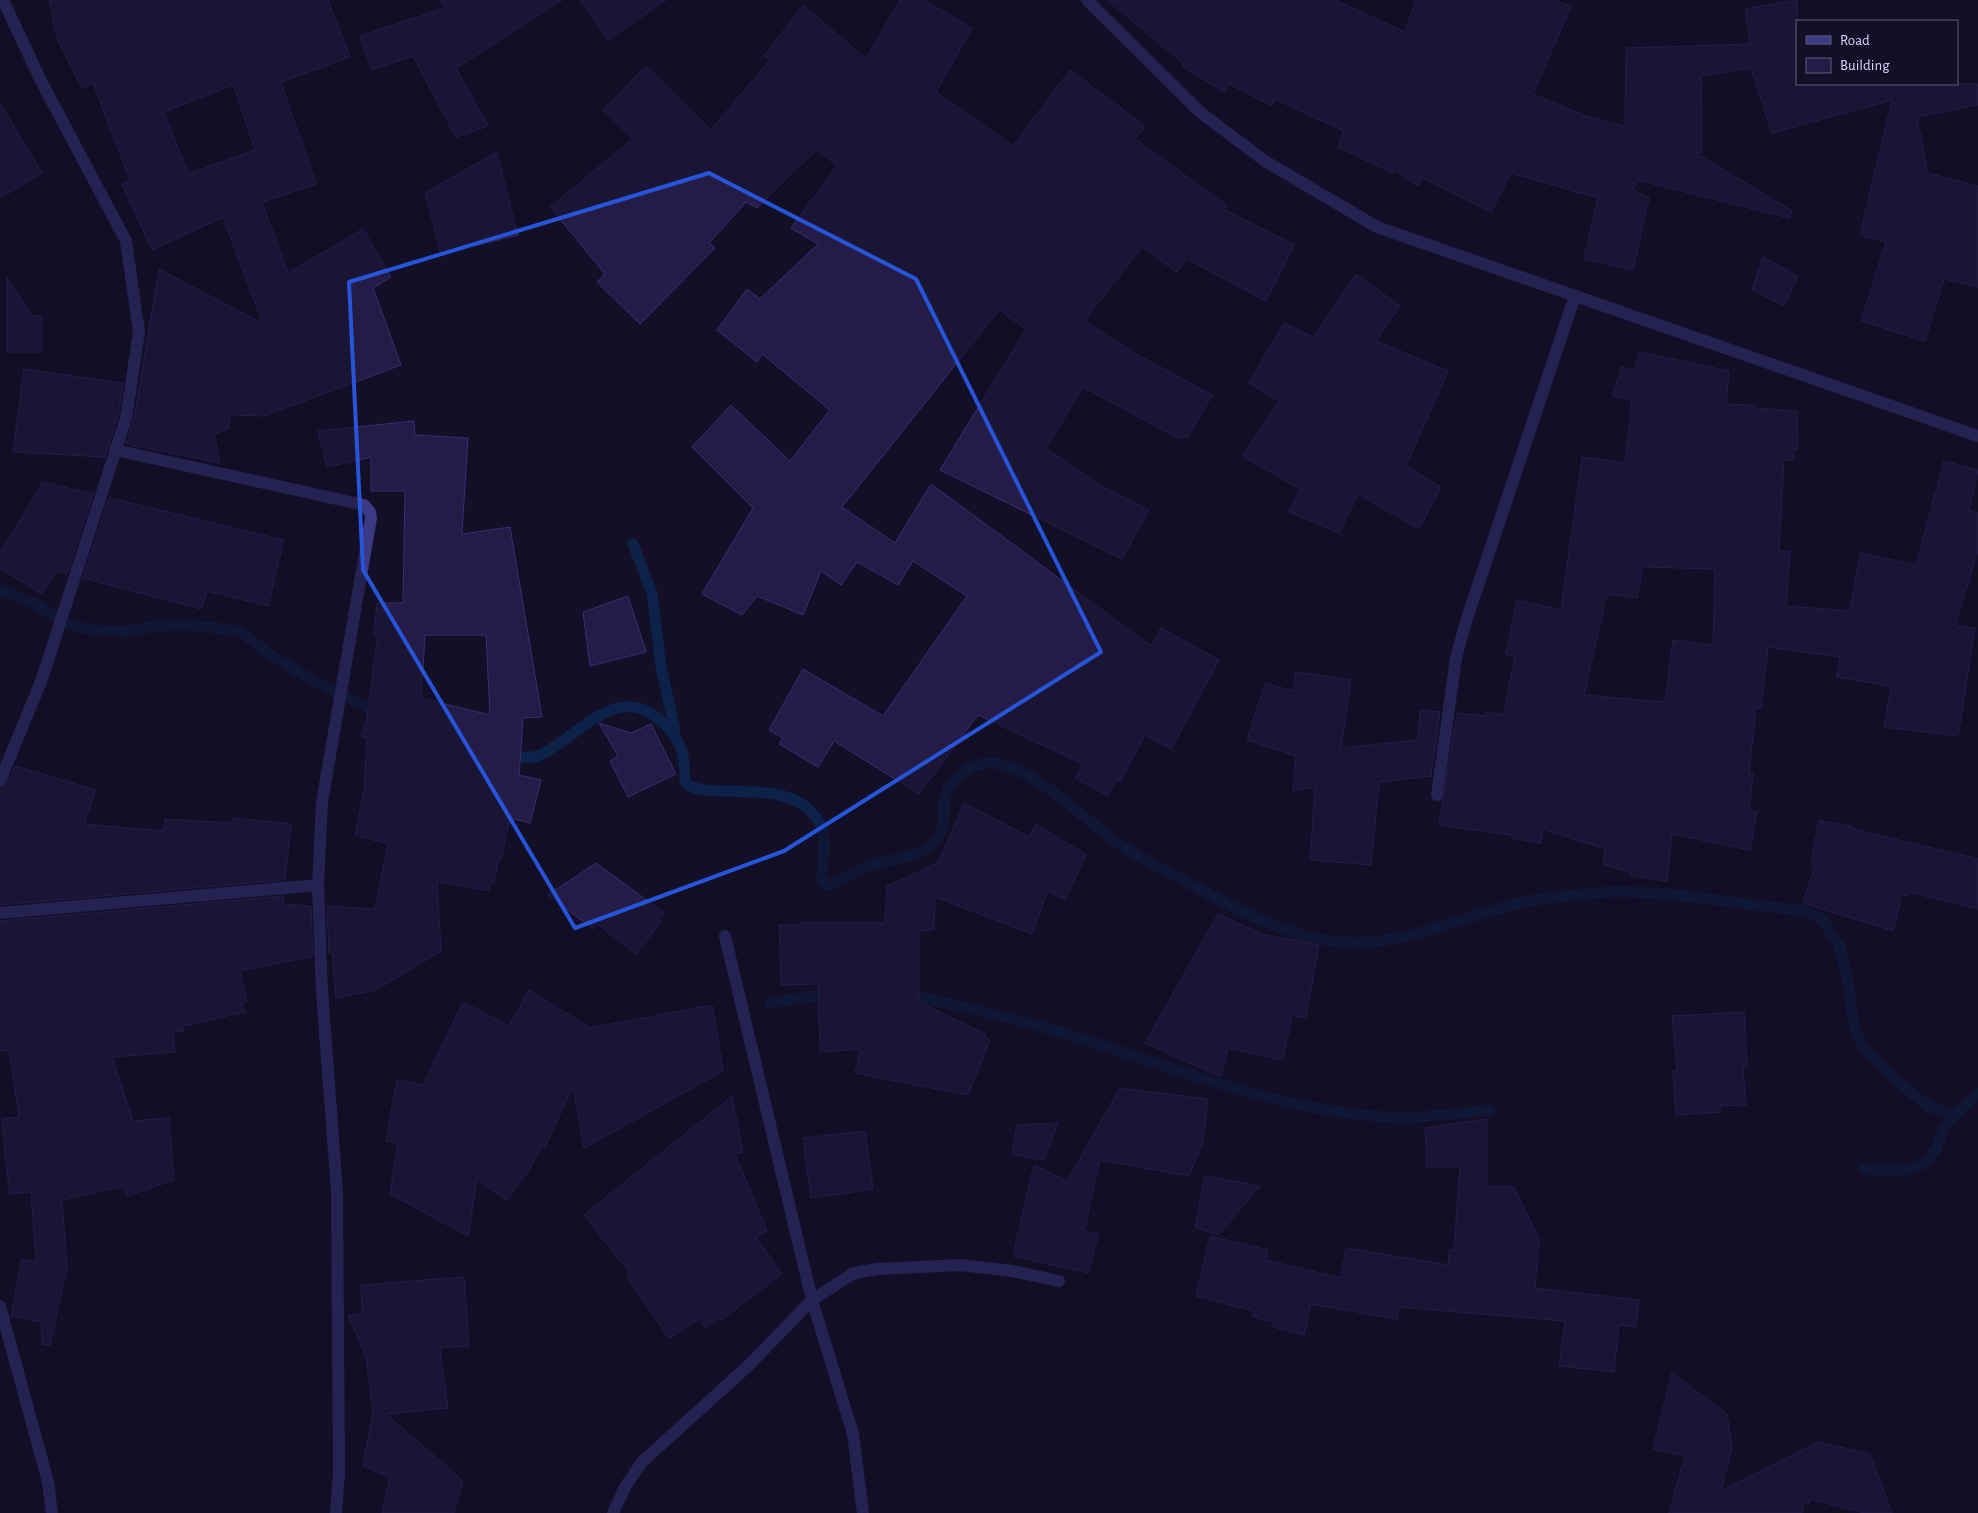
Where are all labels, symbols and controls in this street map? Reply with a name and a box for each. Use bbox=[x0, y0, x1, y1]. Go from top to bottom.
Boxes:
legend bbox=[1796, 20, 1958, 85]
text: Road bbox=[1840, 33, 1870, 48]
text: Building bbox=[1840, 58, 1890, 73]

